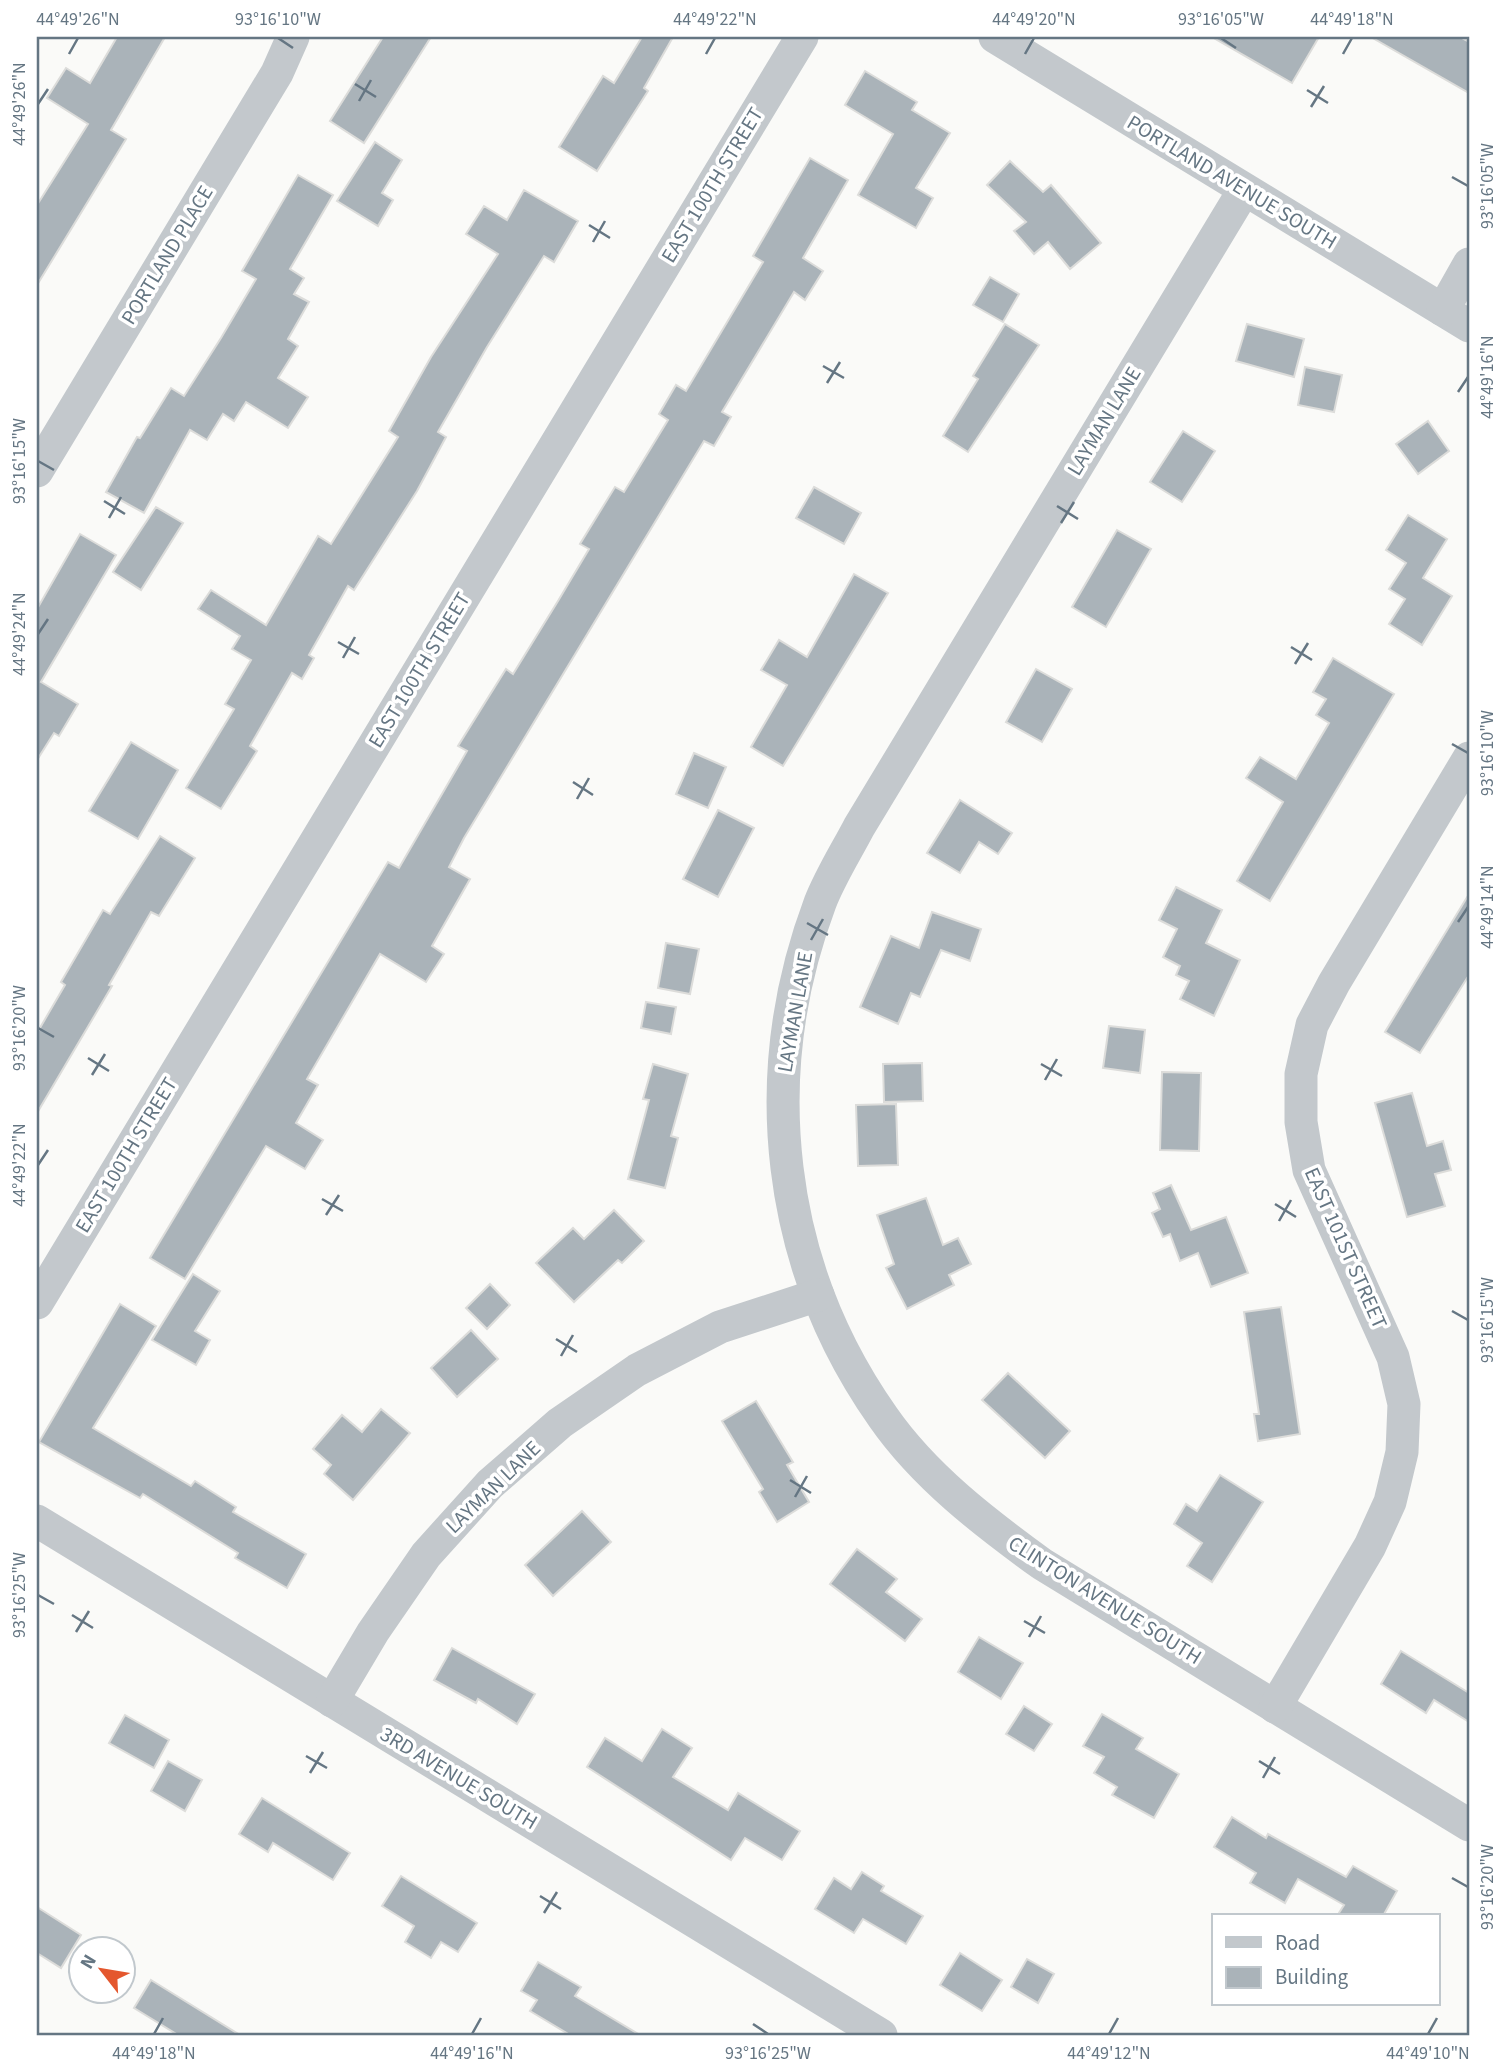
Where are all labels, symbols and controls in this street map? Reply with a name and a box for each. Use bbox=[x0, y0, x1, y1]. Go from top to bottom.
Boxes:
text: 44°49'26"N bbox=[36, 7, 120, 32]
text: 93°16'10"W bbox=[235, 7, 321, 32]
text: 44°49'22"N bbox=[673, 7, 757, 32]
text: 44°49'20"N bbox=[992, 7, 1076, 32]
text: 93°16'05"W bbox=[1178, 7, 1264, 32]
text: 44°49'18"N bbox=[1310, 7, 1394, 32]
text: 44°49'26"N bbox=[7, 62, 32, 146]
street label: EAST 100TH STREET bbox=[654, 102, 770, 268]
street label: PORTLAND AVENUE SOUTH bbox=[1121, 107, 1343, 257]
text: 93°16'05"W bbox=[1475, 143, 1500, 229]
street label: PORTLAND PLACE bbox=[114, 180, 220, 330]
text: 44°49'16"N bbox=[1475, 335, 1500, 419]
street label: LAYMAN LANE bbox=[1060, 361, 1148, 481]
text: 93°16'15"W bbox=[7, 418, 32, 504]
street label: EAST 100TH STREET bbox=[361, 587, 477, 753]
text: 44°49'24"N bbox=[7, 592, 32, 676]
text: 93°16'10"W bbox=[1475, 710, 1500, 796]
text: 44°49'14"N bbox=[1475, 865, 1500, 949]
street label: LAYMAN LANE bbox=[770, 949, 820, 1075]
text: 93°16'20"W bbox=[7, 985, 32, 1071]
street label: EAST 100TH STREET bbox=[68, 1072, 184, 1238]
text: 44°49'22"N bbox=[7, 1123, 32, 1207]
street label: EAST 101ST STREET bbox=[1297, 1163, 1395, 1333]
text: 93°16'15"W bbox=[1475, 1277, 1500, 1363]
street label: LAYMAN LANE bbox=[439, 1434, 547, 1540]
street label: CLINTON AVENUE SOUTH bbox=[1003, 1528, 1207, 1672]
text: 93°16'25"W bbox=[7, 1552, 32, 1638]
street label: 3RD AVENUE SOUTH bbox=[375, 1719, 543, 1837]
text: 93°16'20"W bbox=[1475, 1844, 1500, 1930]
legend bbox=[1212, 1914, 1440, 2006]
text: Road bbox=[1275, 1928, 1320, 1958]
north arrow bbox=[66, 1936, 136, 2006]
text: N bbox=[74, 1950, 104, 1974]
text: Building bbox=[1275, 1962, 1349, 1992]
text: 44°49'18"N bbox=[112, 2041, 196, 2066]
text: 44°49'16"N bbox=[430, 2041, 514, 2066]
text: 93°16'25"W bbox=[725, 2041, 811, 2066]
text: 44°49'12"N bbox=[1067, 2041, 1151, 2066]
text: 44°49'10"N bbox=[1386, 2041, 1470, 2066]

